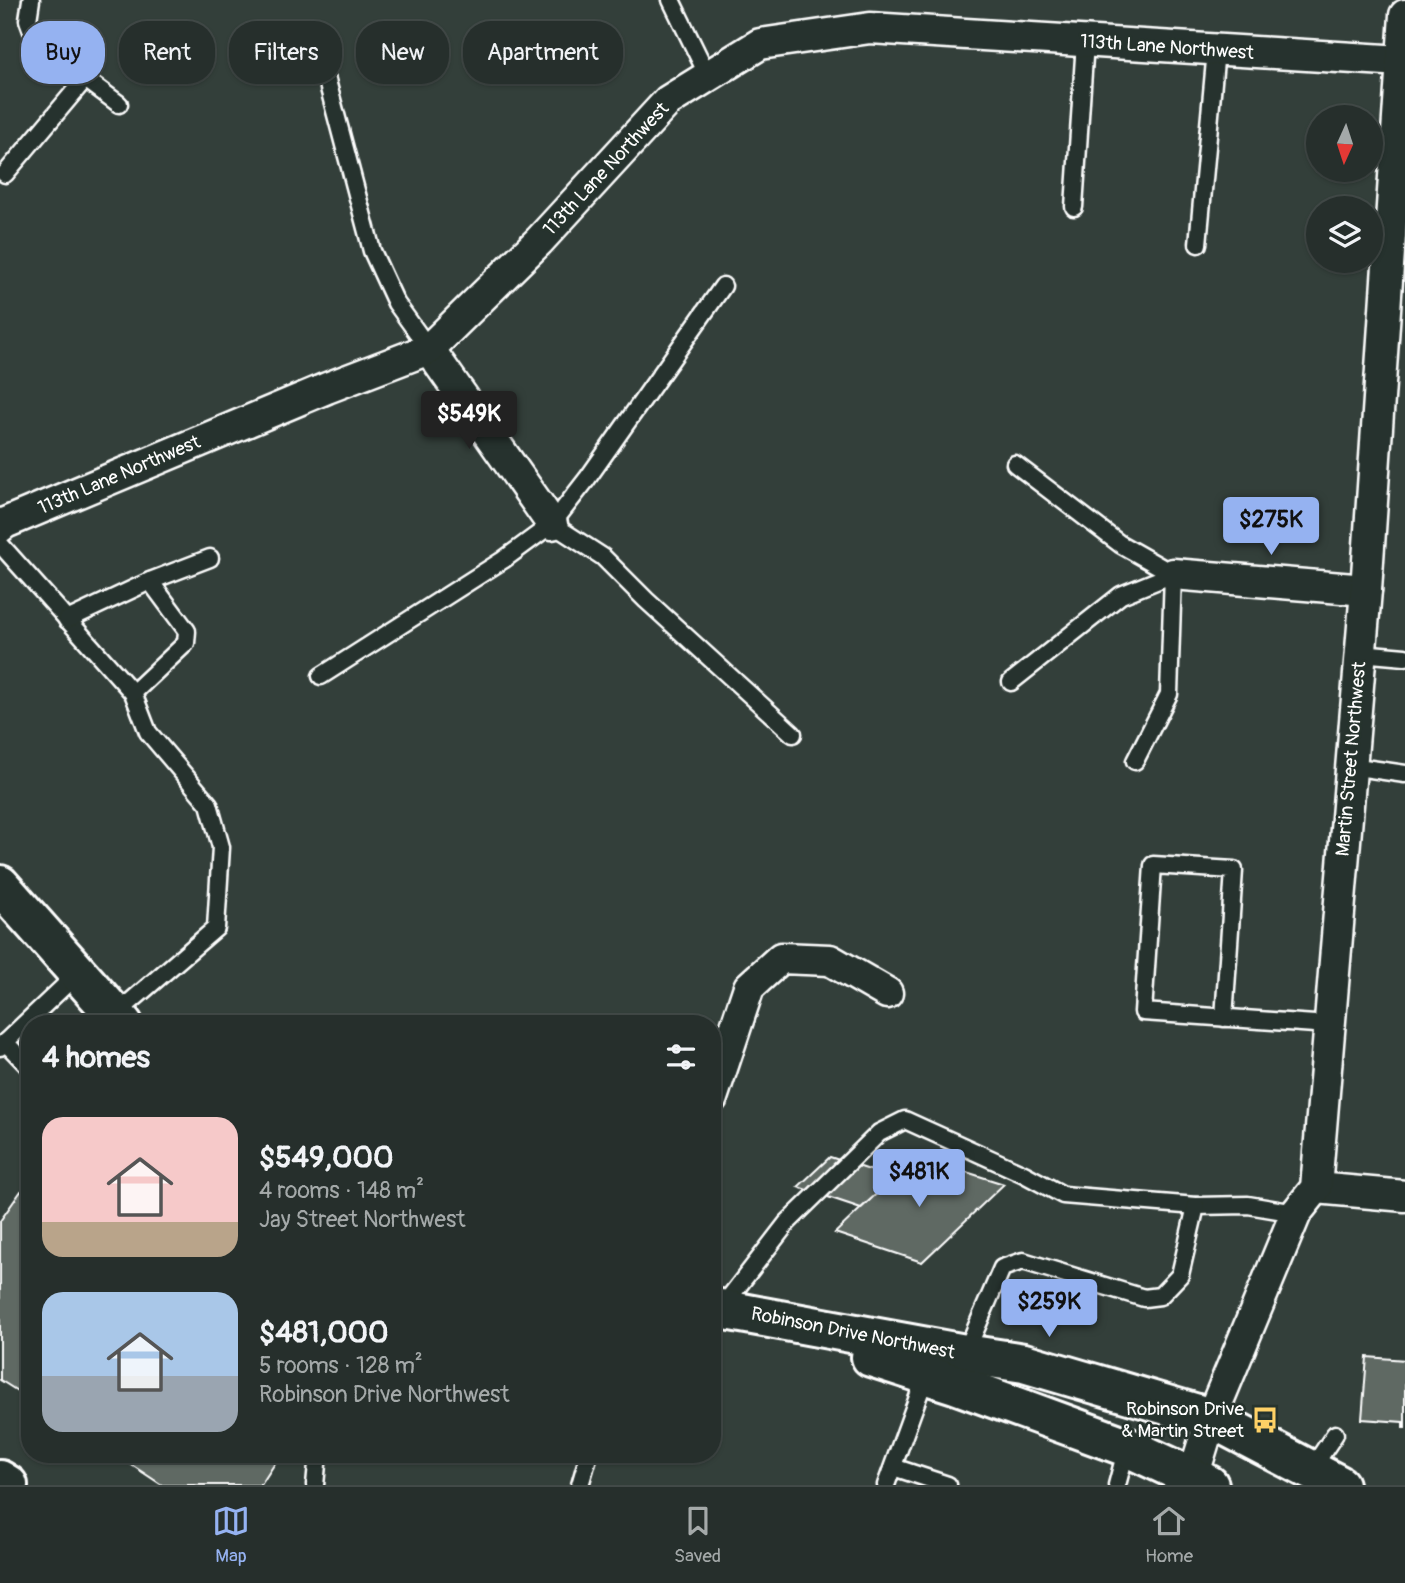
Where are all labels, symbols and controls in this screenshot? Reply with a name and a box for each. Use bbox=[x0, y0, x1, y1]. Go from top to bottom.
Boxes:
chip: Buy bbox=[21, 21, 105, 84]
chip: Rent bbox=[119, 21, 215, 84]
chip: Filters bbox=[229, 21, 342, 84]
chip: New bbox=[356, 21, 449, 84]
chip: Apartment bbox=[463, 21, 623, 84]
street label: 113th Lane Northwest bbox=[1079, 29, 1255, 65]
street label: 113th Lane Northwest bbox=[538, 97, 674, 241]
north arrow bbox=[1306, 105, 1382, 182]
map controls bbox=[1306, 105, 1383, 273]
button: layers bbox=[1306, 196, 1383, 273]
pin: $549K bbox=[420, 392, 518, 451]
text: $549K bbox=[437, 399, 501, 428]
street label: 113th Lane Northwest bbox=[34, 430, 204, 520]
pin: $275K bbox=[1222, 498, 1320, 557]
text: $275K bbox=[1239, 505, 1303, 534]
street label: Martin Street Northwest bbox=[1331, 660, 1371, 857]
icon: filters bbox=[662, 1038, 700, 1076]
text: 4 homes bbox=[42, 1039, 150, 1076]
text: $549,000 bbox=[259, 1139, 393, 1176]
icon: home bbox=[98, 1145, 182, 1229]
pin: $481K bbox=[870, 1150, 968, 1209]
text: $481K bbox=[889, 1157, 949, 1186]
text: 4 rooms · 148 m² bbox=[259, 1176, 424, 1205]
text: Jay Street Northwest bbox=[259, 1205, 465, 1234]
pin: $259K bbox=[1000, 1280, 1098, 1339]
text: $259K bbox=[1017, 1287, 1081, 1316]
street label: Robinson Drive Northwest bbox=[749, 1301, 957, 1365]
text: $481,000 bbox=[259, 1314, 389, 1351]
icon: home bbox=[98, 1320, 182, 1404]
text: 5 rooms · 128 m² bbox=[259, 1351, 423, 1380]
text: Robinson Drive Northwest bbox=[259, 1380, 509, 1409]
place label: Robinson Drive & Martin Street bbox=[1121, 1397, 1245, 1443]
bus stop icon: Robinson Drive & Martin Street bbox=[1250, 1405, 1280, 1435]
tab: Map bbox=[212, 1502, 250, 1568]
tab: Saved bbox=[674, 1502, 721, 1568]
tab: Home bbox=[1145, 1502, 1193, 1568]

